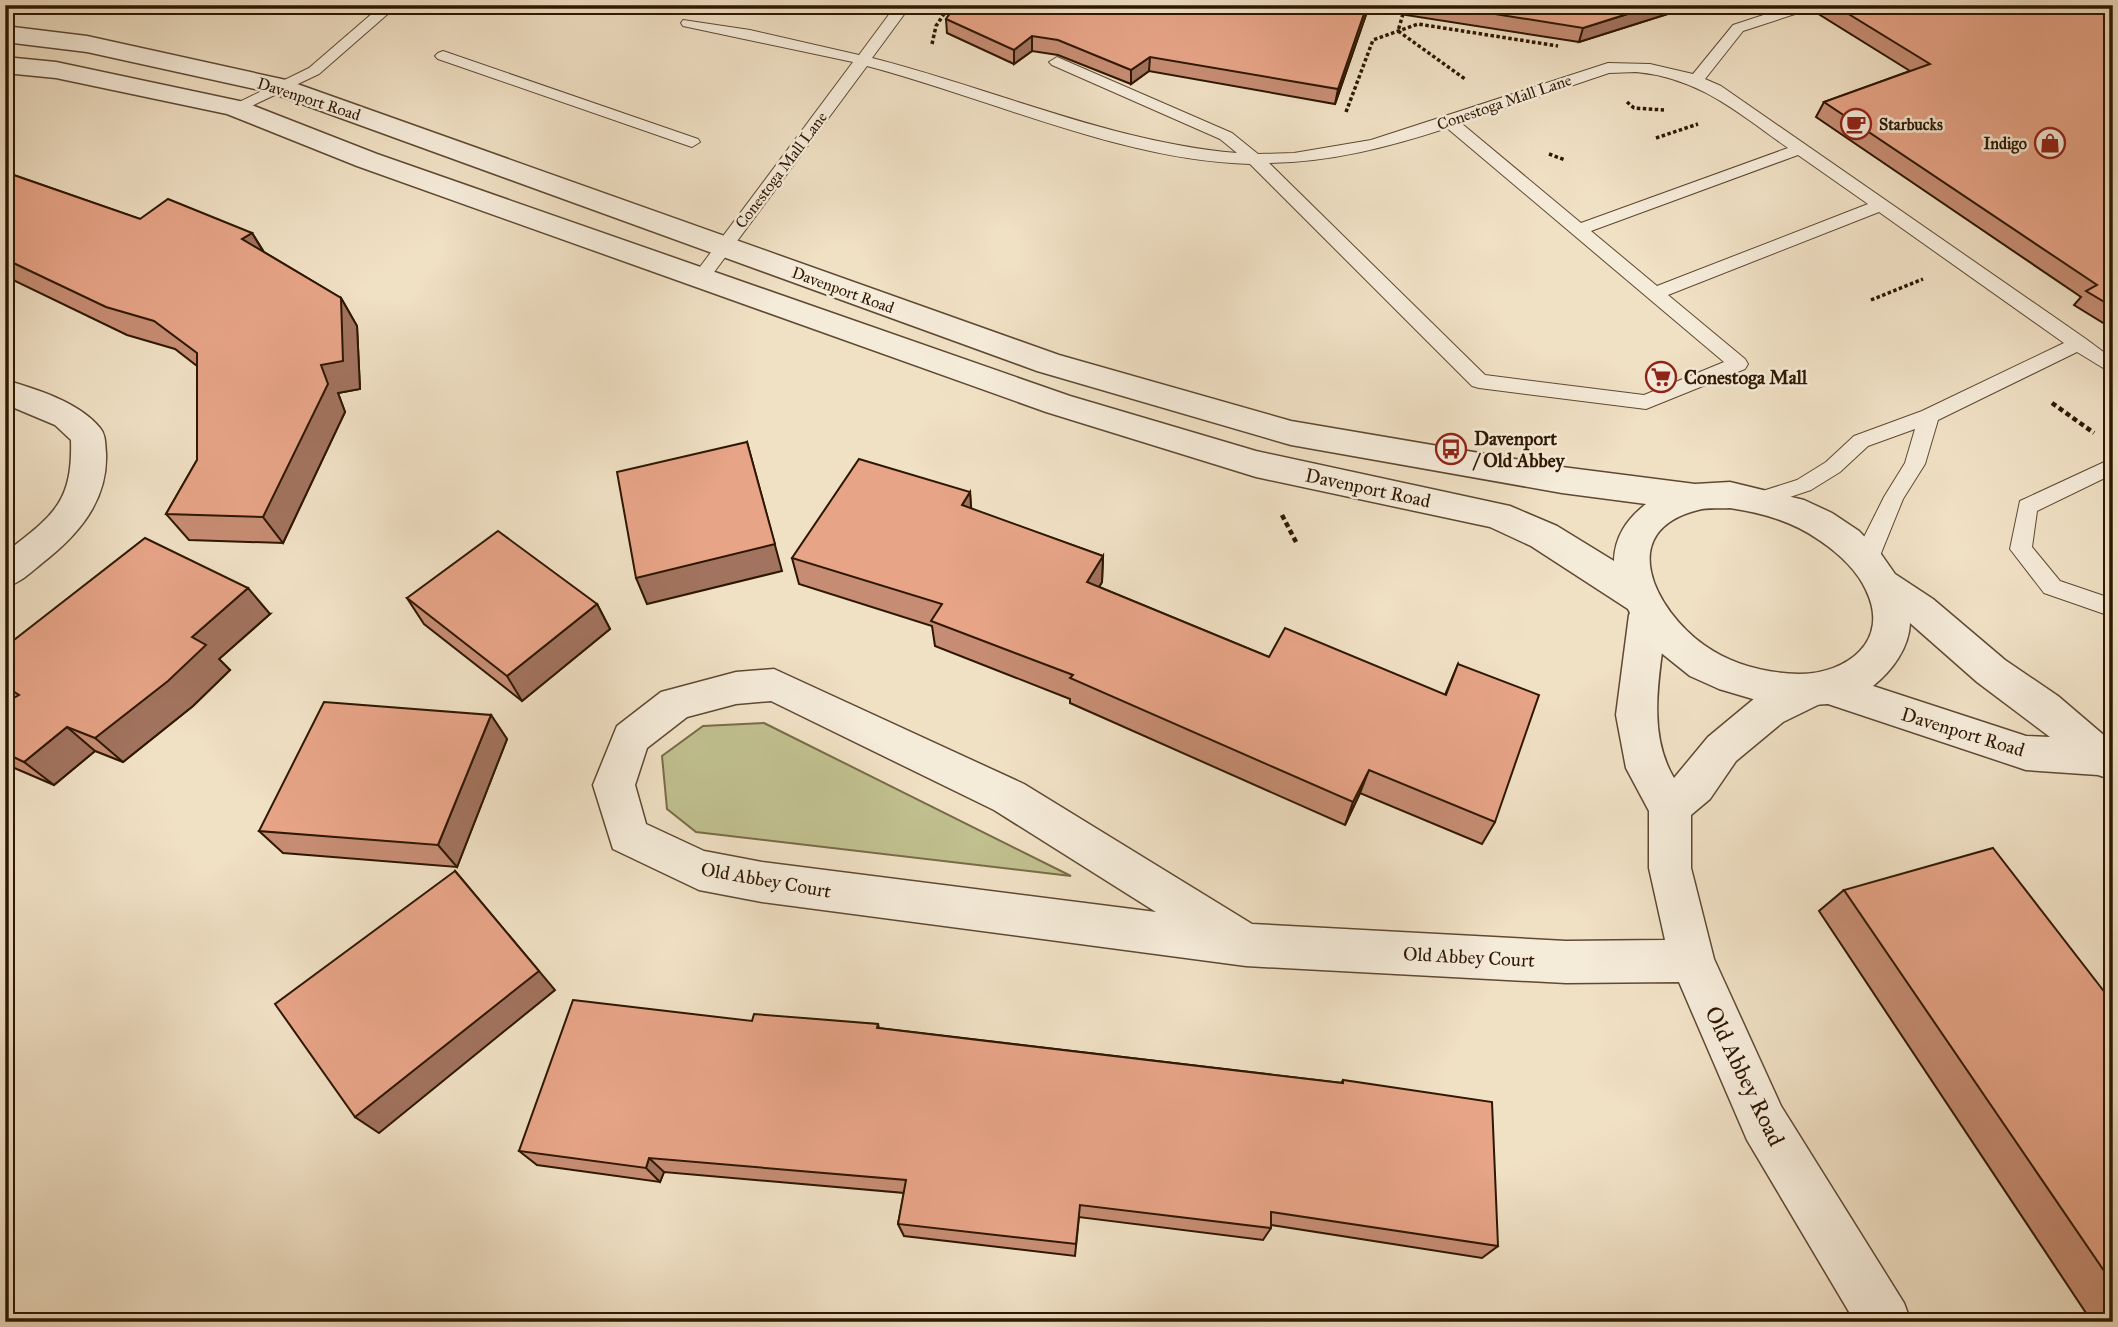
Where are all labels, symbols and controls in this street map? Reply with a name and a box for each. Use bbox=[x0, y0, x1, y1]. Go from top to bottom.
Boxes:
street label: Conestoga Mall Lane bbox=[1434, 70, 1574, 135]
street label: Davenport Road bbox=[255, 73, 363, 125]
cafe icon: Starbucks bbox=[1839, 107, 1873, 141]
street label: Conestoga Mall Lane bbox=[731, 108, 832, 233]
place label: Starbucks bbox=[1879, 115, 1943, 134]
shop icon: Indigo bbox=[2033, 126, 2067, 160]
place label: Indigo bbox=[1983, 134, 2027, 154]
street label: Davenport Road bbox=[789, 263, 897, 317]
supermarket icon: Conestoga Mall bbox=[1644, 360, 1678, 394]
place label: Conestoga Mall bbox=[1684, 366, 1808, 390]
place label: Davenport / Old Abbey bbox=[1472, 427, 1565, 473]
bus stop icon: Davenport / Old Abbey bbox=[1434, 432, 1468, 466]
street label: Davenport Road bbox=[1303, 463, 1433, 513]
street label: Davenport Road bbox=[1899, 702, 2028, 762]
street label: Old Abbey Court bbox=[699, 857, 833, 903]
street label: Old Abbey Court bbox=[1403, 942, 1536, 972]
street label: Old Abbey Road bbox=[1699, 1001, 1791, 1151]

